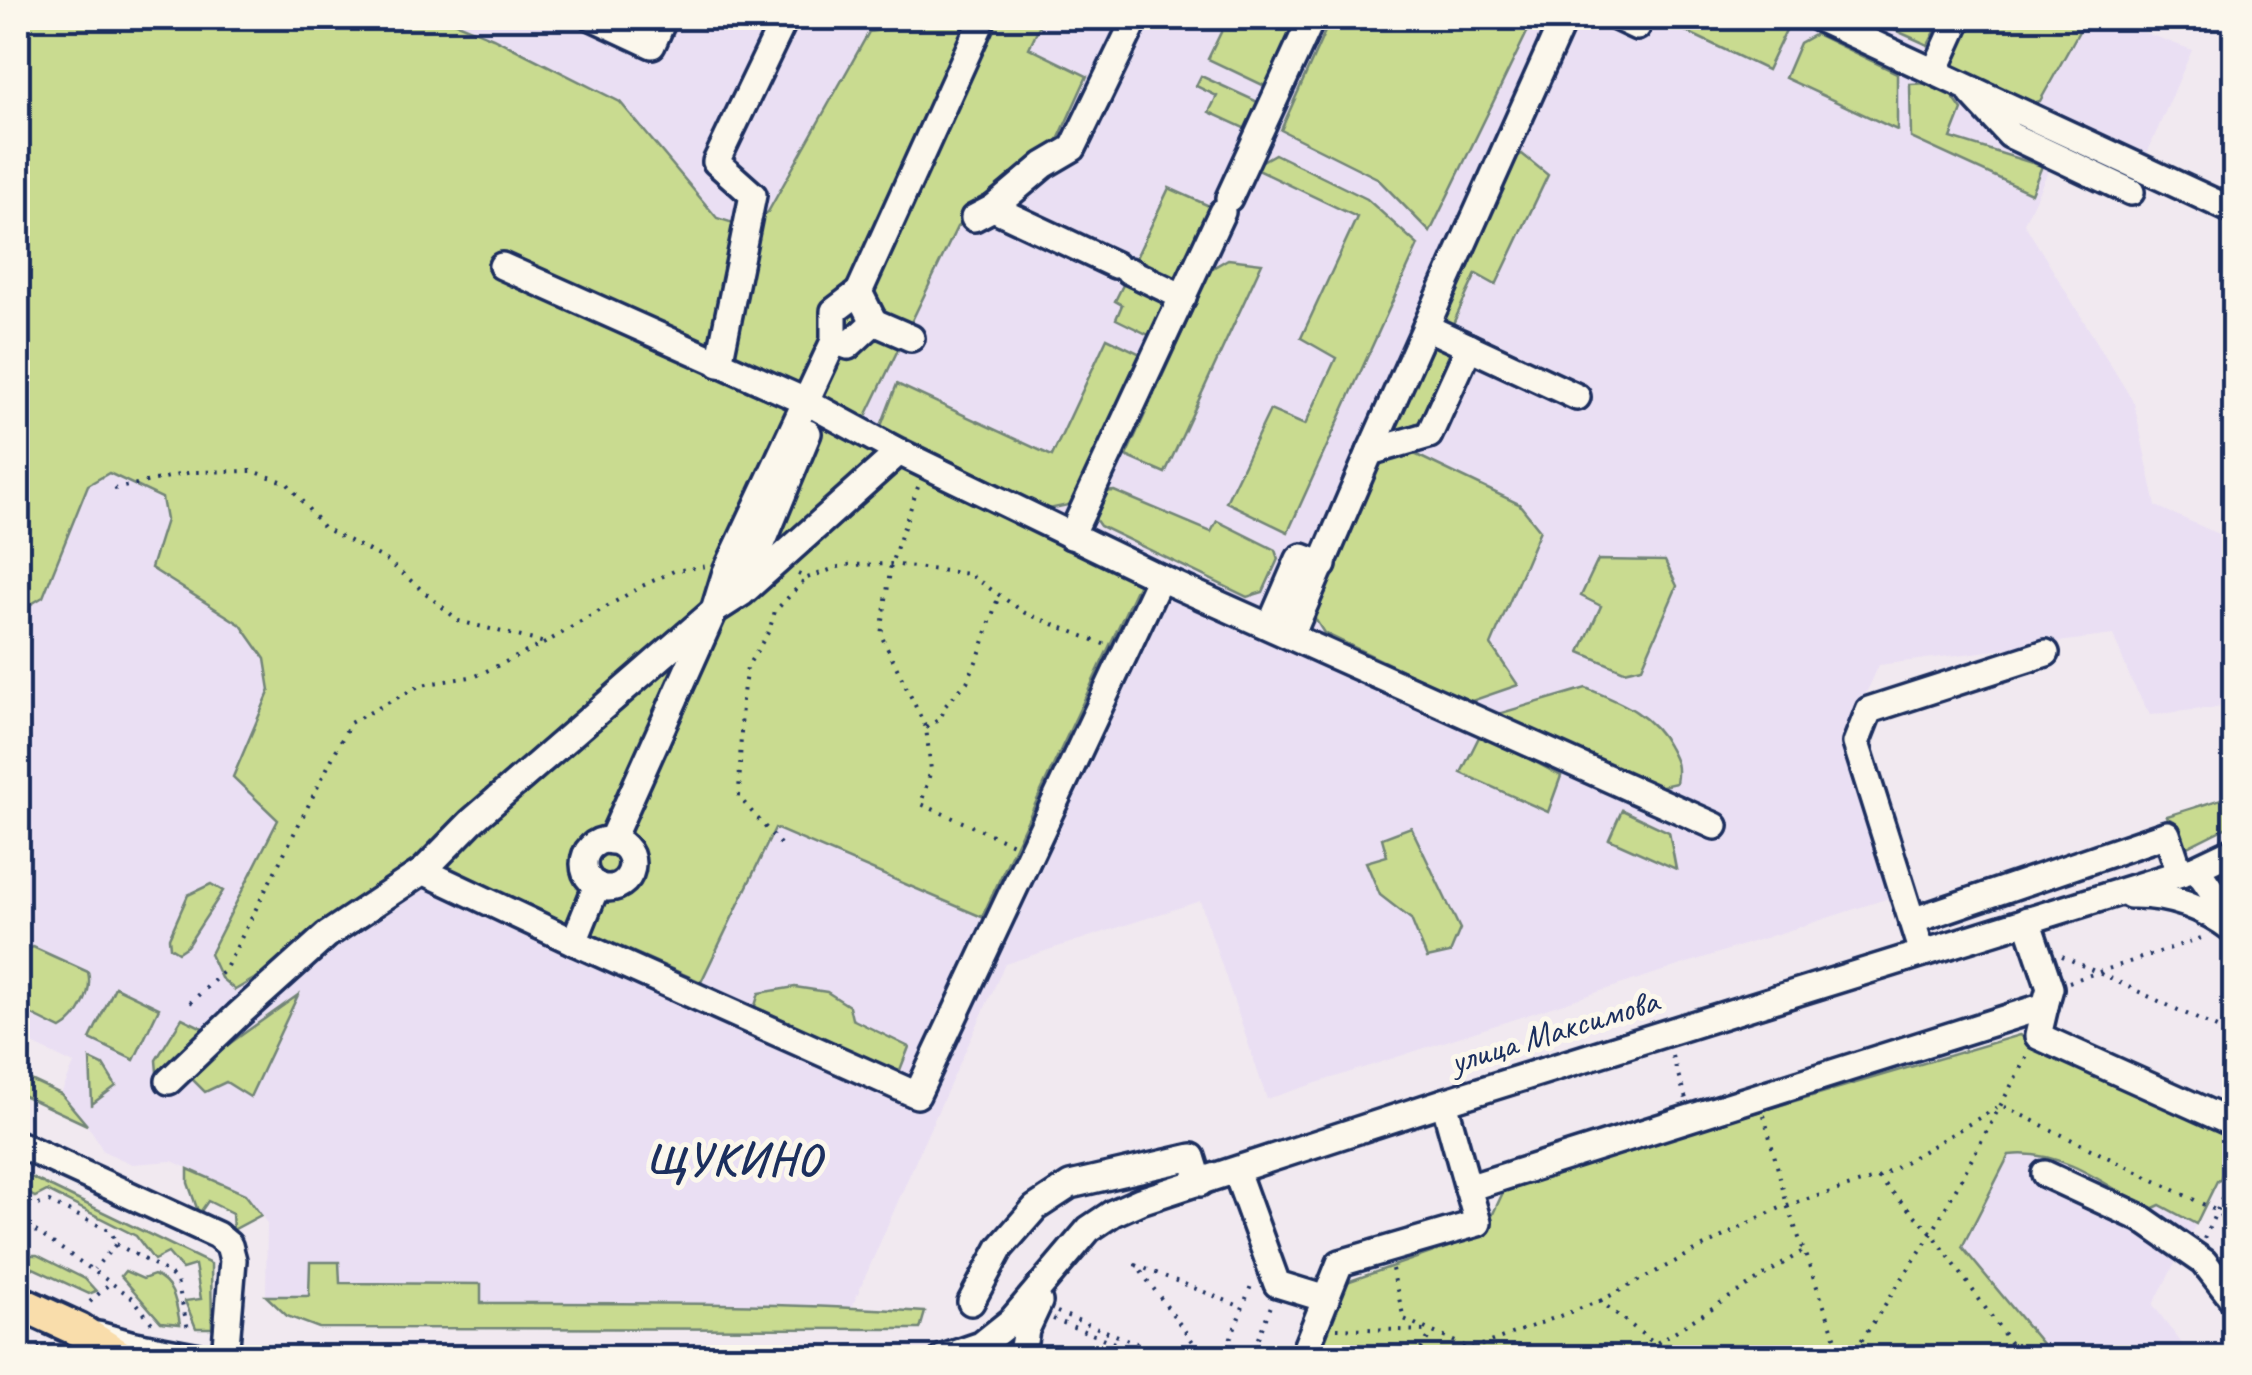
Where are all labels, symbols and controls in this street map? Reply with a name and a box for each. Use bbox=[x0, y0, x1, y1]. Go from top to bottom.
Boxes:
street label: улица Максимова bbox=[1443, 977, 1666, 1085]
district label: ЩУКИНО bbox=[648, 1131, 826, 1188]

